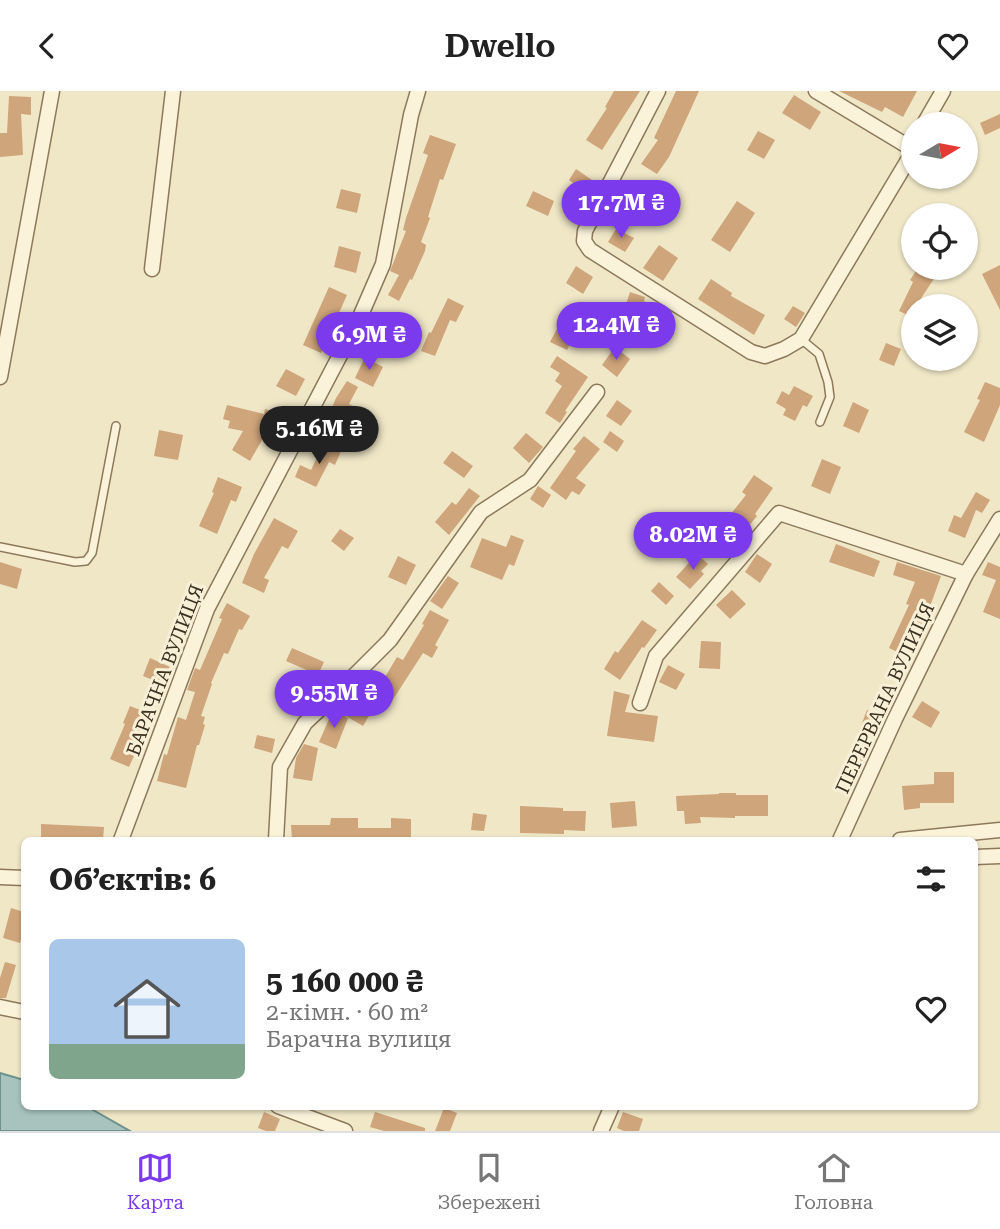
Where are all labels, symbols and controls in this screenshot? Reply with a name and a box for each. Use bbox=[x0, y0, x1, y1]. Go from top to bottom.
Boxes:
icon: back bbox=[28, 27, 66, 65]
text: Dwello bbox=[444, 27, 556, 65]
icon: heart bbox=[934, 27, 972, 65]
north arrow bbox=[901, 112, 978, 189]
map controls bbox=[901, 112, 978, 371]
pin: 17.7M ₴ bbox=[556, 181, 686, 240]
text: 17.7M ₴ bbox=[578, 189, 664, 216]
button: locate bbox=[901, 203, 978, 280]
button: layers bbox=[901, 294, 978, 371]
pin: 12.4M ₴ bbox=[551, 303, 681, 362]
text: 12.4M ₴ bbox=[573, 311, 659, 338]
pin: 6.9M ₴ bbox=[312, 313, 426, 372]
text: 6.9M ₴ bbox=[332, 321, 406, 348]
pin: 5.16M ₴ bbox=[254, 407, 384, 466]
text: 5.16M ₴ bbox=[276, 415, 362, 442]
pin: 8.02M ₴ bbox=[628, 512, 758, 572]
text: 8.02M ₴ bbox=[650, 521, 736, 548]
street label: БАРАЧНА ВУЛИЦЯ bbox=[122, 581, 208, 759]
street label: ПЕРЕРВАНА ВУЛИЦЯ bbox=[831, 599, 939, 797]
pin: 9.55M ₴ bbox=[269, 671, 399, 730]
text: 9.55M ₴ bbox=[291, 679, 377, 706]
icon: filters bbox=[912, 860, 950, 898]
text: Об’єктів: 6 bbox=[49, 862, 216, 897]
text: 5 160 000 ₴ bbox=[266, 964, 423, 999]
icon: home bbox=[105, 967, 189, 1051]
icon: heart bbox=[912, 990, 950, 1028]
text: 2-кімн. · 60 m² bbox=[266, 999, 428, 1026]
text: Барачна вулиця bbox=[266, 1026, 451, 1053]
tab: Карта bbox=[127, 1149, 184, 1214]
tab: Збережені bbox=[437, 1149, 541, 1214]
tab: Головна bbox=[794, 1149, 873, 1214]

